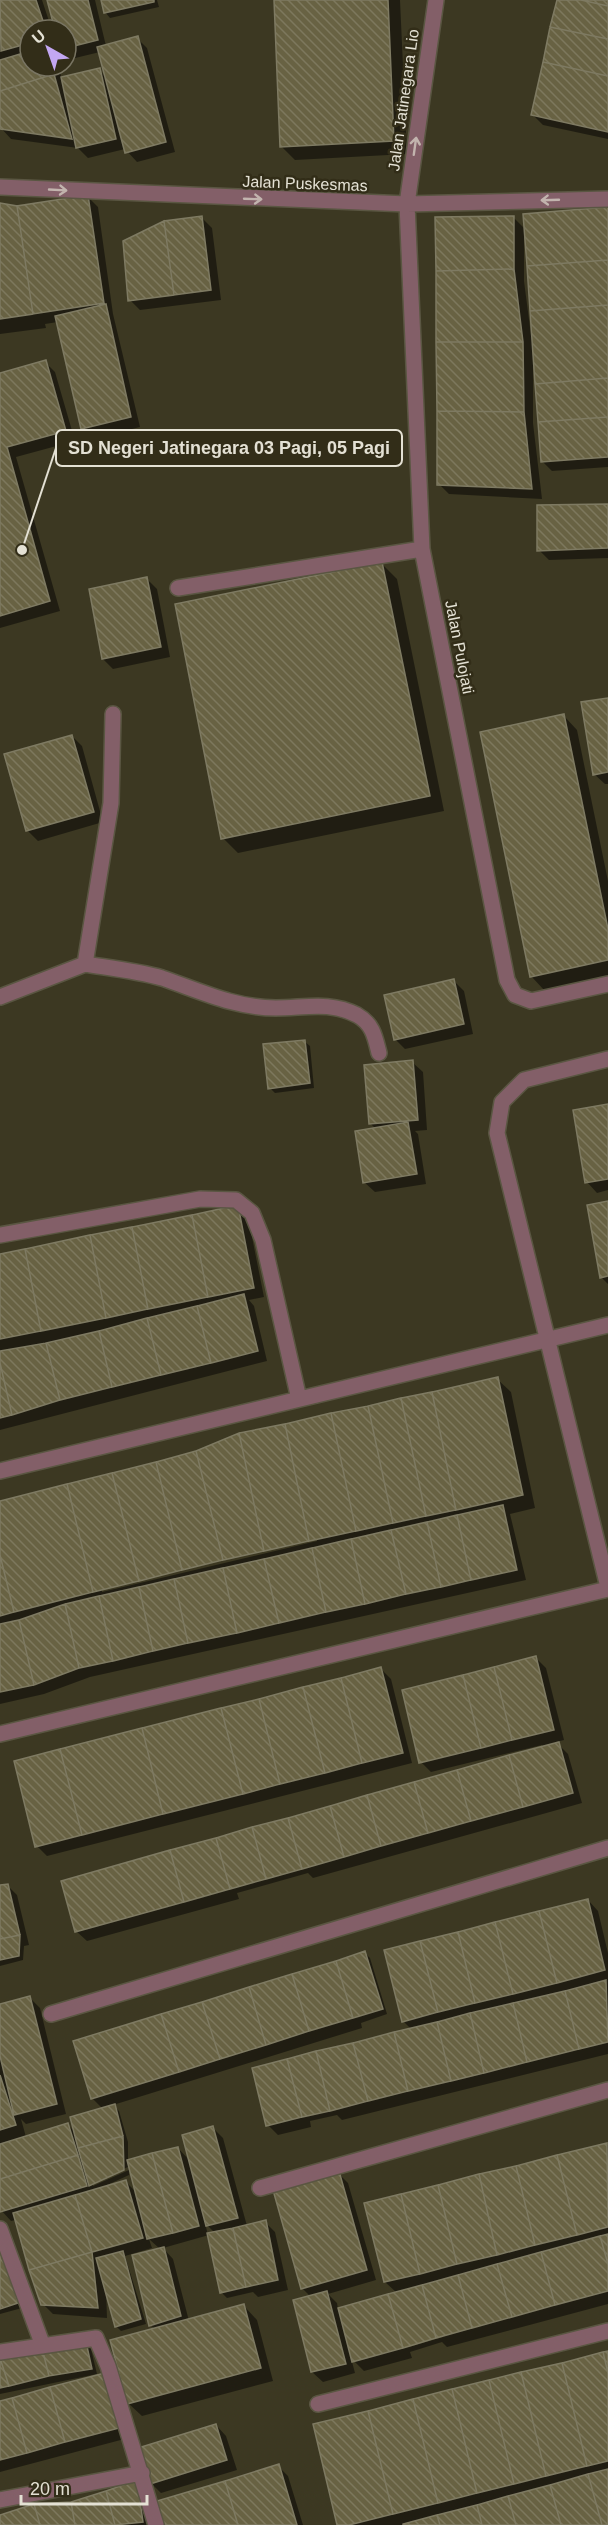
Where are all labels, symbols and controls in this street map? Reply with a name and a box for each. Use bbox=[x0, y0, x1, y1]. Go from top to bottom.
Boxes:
north arrow bbox=[18, 18, 78, 78]
text: U bbox=[29, 27, 49, 47]
street label: Jalan Jatinegara Lio bbox=[385, 28, 422, 172]
one-way arrow bbox=[409, 137, 420, 157]
street label: Jalan Puskesmas bbox=[242, 173, 368, 194]
one-way arrow bbox=[48, 185, 68, 196]
one-way arrow bbox=[243, 194, 263, 205]
one-way arrow bbox=[540, 195, 560, 206]
callout: SD Negeri Jatinegara 03 Pagi, 05 Pagi bbox=[56, 430, 402, 466]
text: SD Negeri Jatinegara 03 Pagi, 05 Pagi bbox=[68, 438, 390, 458]
street label: Jalan Pulojati bbox=[442, 599, 477, 695]
scale bar bbox=[21, 2468, 147, 2506]
text: 20 m bbox=[30, 2479, 70, 2499]

